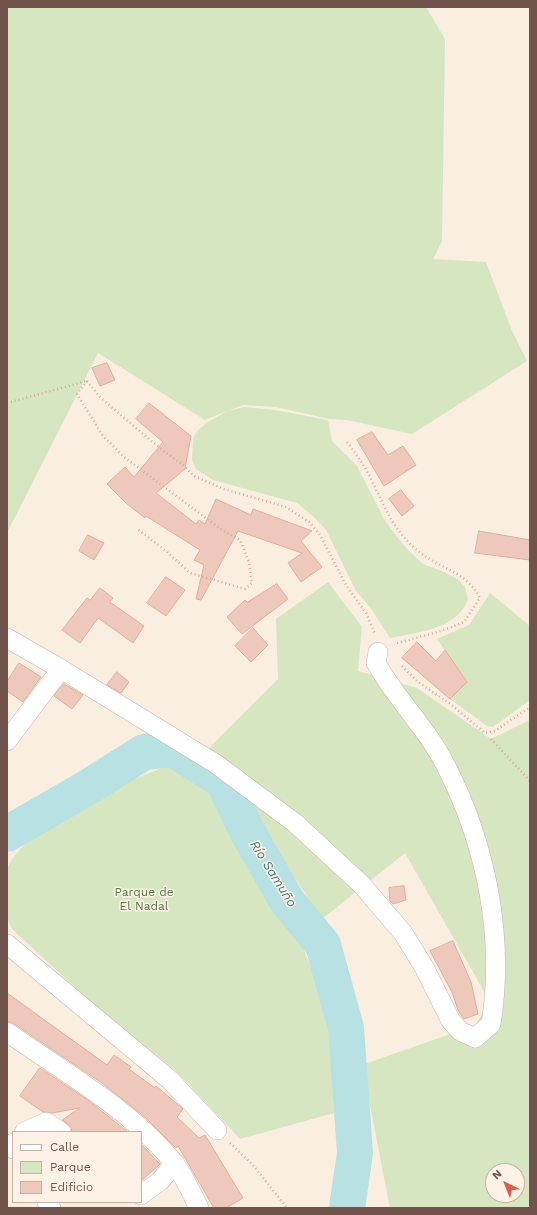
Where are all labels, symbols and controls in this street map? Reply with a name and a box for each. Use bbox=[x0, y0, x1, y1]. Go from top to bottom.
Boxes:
water label: Río Samuño bbox=[246, 838, 300, 910]
park label: Parque de El Nadal bbox=[114, 885, 174, 913]
legend bbox=[12, 1131, 142, 1203]
text: Calle bbox=[50, 1140, 79, 1154]
text: Parque bbox=[50, 1160, 91, 1174]
north arrow bbox=[485, 1163, 525, 1203]
text: N bbox=[490, 1167, 505, 1182]
text: Edificio bbox=[50, 1180, 93, 1194]

